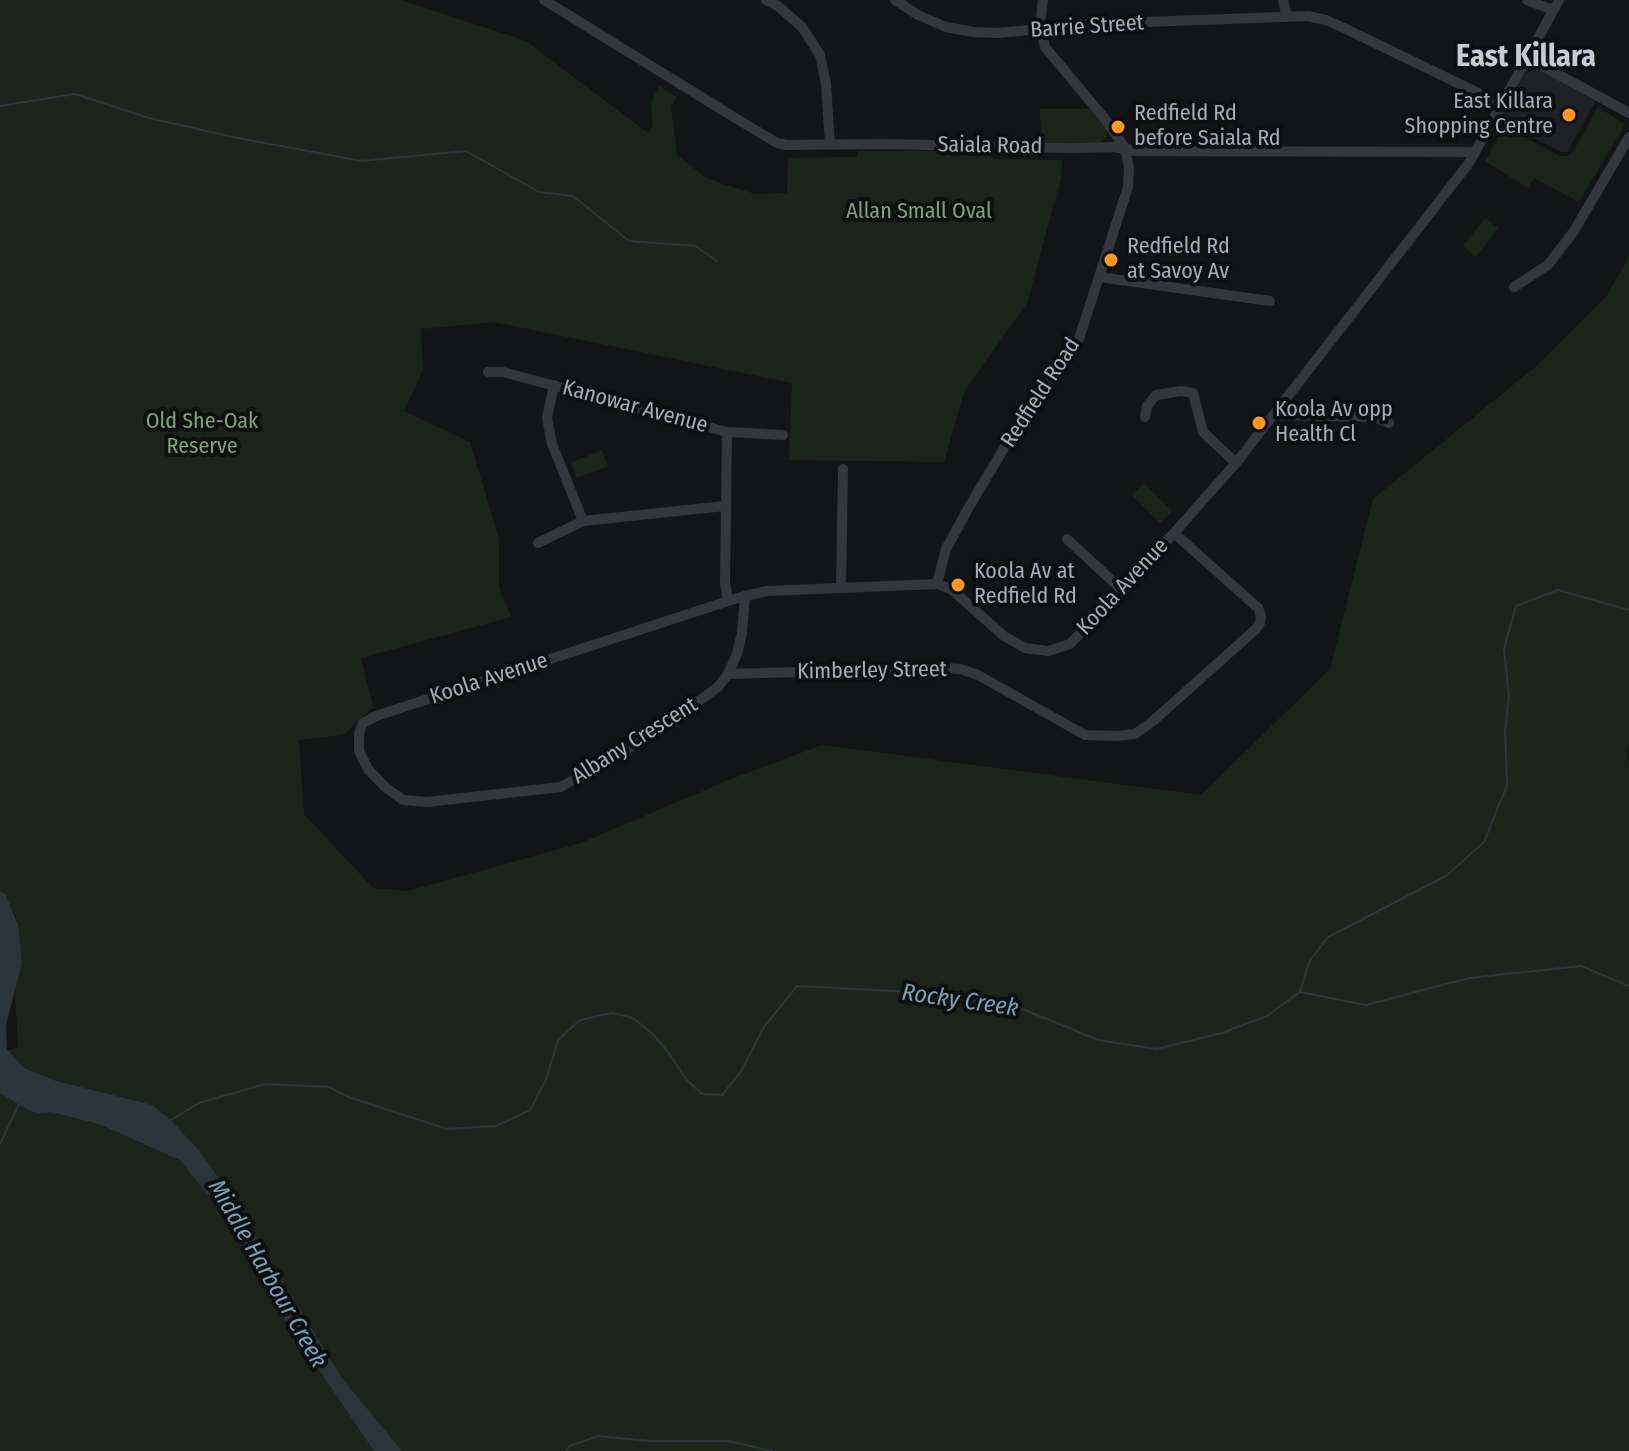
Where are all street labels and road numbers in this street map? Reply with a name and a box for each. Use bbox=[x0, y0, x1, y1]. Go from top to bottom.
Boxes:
street label: Barrie Street bbox=[1029, 10, 1145, 44]
street label: Saiala Road bbox=[937, 132, 1043, 160]
street label: Redfield Road bbox=[996, 333, 1086, 453]
street label: Kanowar Avenue bbox=[559, 375, 711, 439]
street label: Koola Avenue bbox=[1072, 533, 1174, 641]
street label: Koola Avenue bbox=[427, 648, 551, 710]
street label: Kimberley Street bbox=[797, 656, 947, 686]
street label: Albany Crescent bbox=[567, 692, 703, 790]

